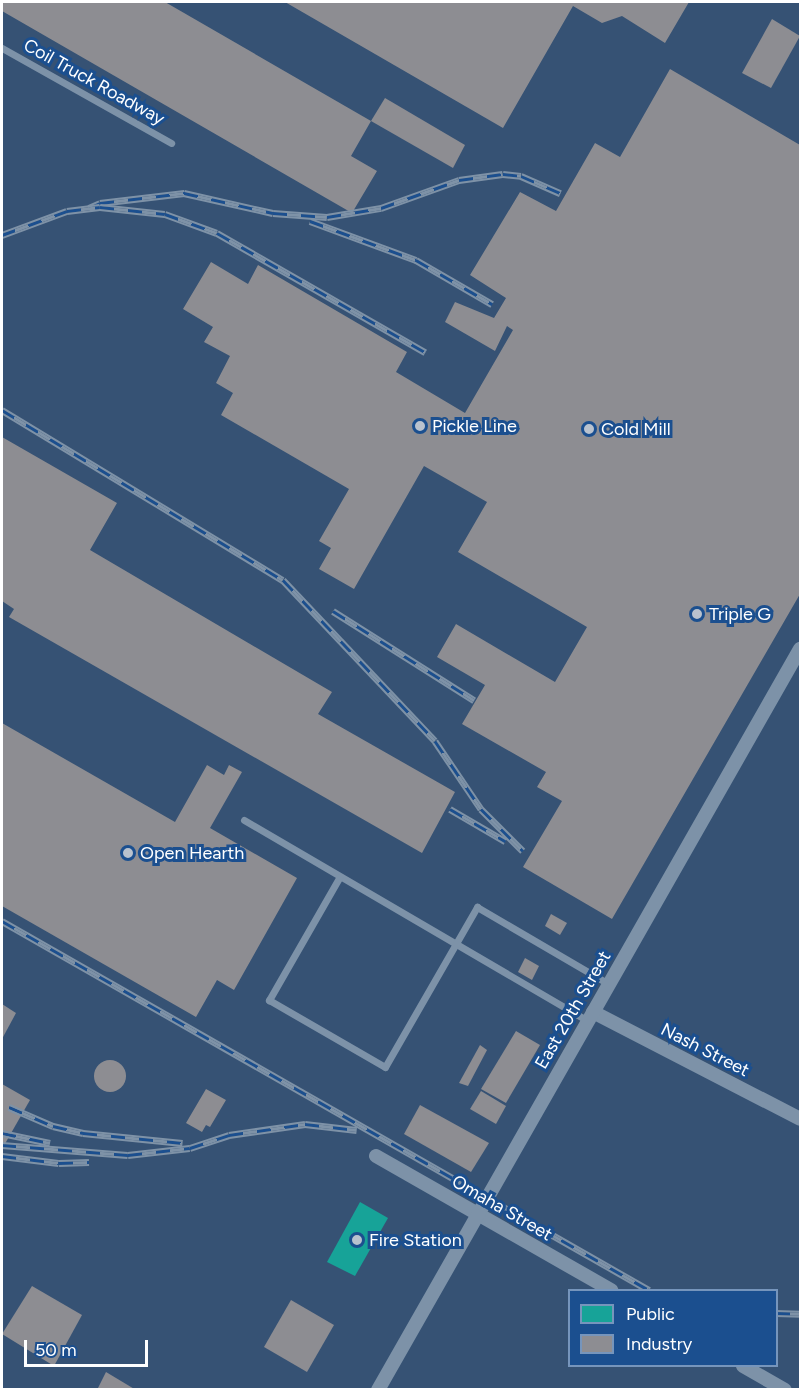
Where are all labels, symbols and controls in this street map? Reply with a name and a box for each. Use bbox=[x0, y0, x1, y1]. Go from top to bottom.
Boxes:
street label: Coil Truck Roadway bbox=[20, 34, 168, 130]
place label: Pickle Line bbox=[432, 415, 517, 437]
place label: Cold Mill bbox=[601, 418, 671, 440]
marker: Pickle Line bbox=[413, 419, 427, 433]
marker: Cold Mill bbox=[582, 422, 596, 436]
place label: Triple G bbox=[709, 603, 771, 625]
marker: Triple G bbox=[690, 607, 704, 621]
place label: Open Hearth bbox=[140, 842, 244, 864]
marker: Open Hearth bbox=[121, 846, 135, 860]
street label: East 20th Street bbox=[530, 947, 616, 1073]
street label: Nash Street bbox=[657, 1018, 753, 1082]
street label: Omaha Street bbox=[448, 1171, 556, 1245]
place label: Fire Station bbox=[369, 1229, 462, 1251]
marker: Fire Station bbox=[350, 1233, 364, 1247]
legend bbox=[568, 1289, 778, 1367]
text: Public bbox=[626, 1303, 675, 1325]
scale bar bbox=[27, 1328, 152, 1366]
text: Industry bbox=[626, 1333, 692, 1355]
text: 50 m bbox=[35, 1339, 77, 1361]

